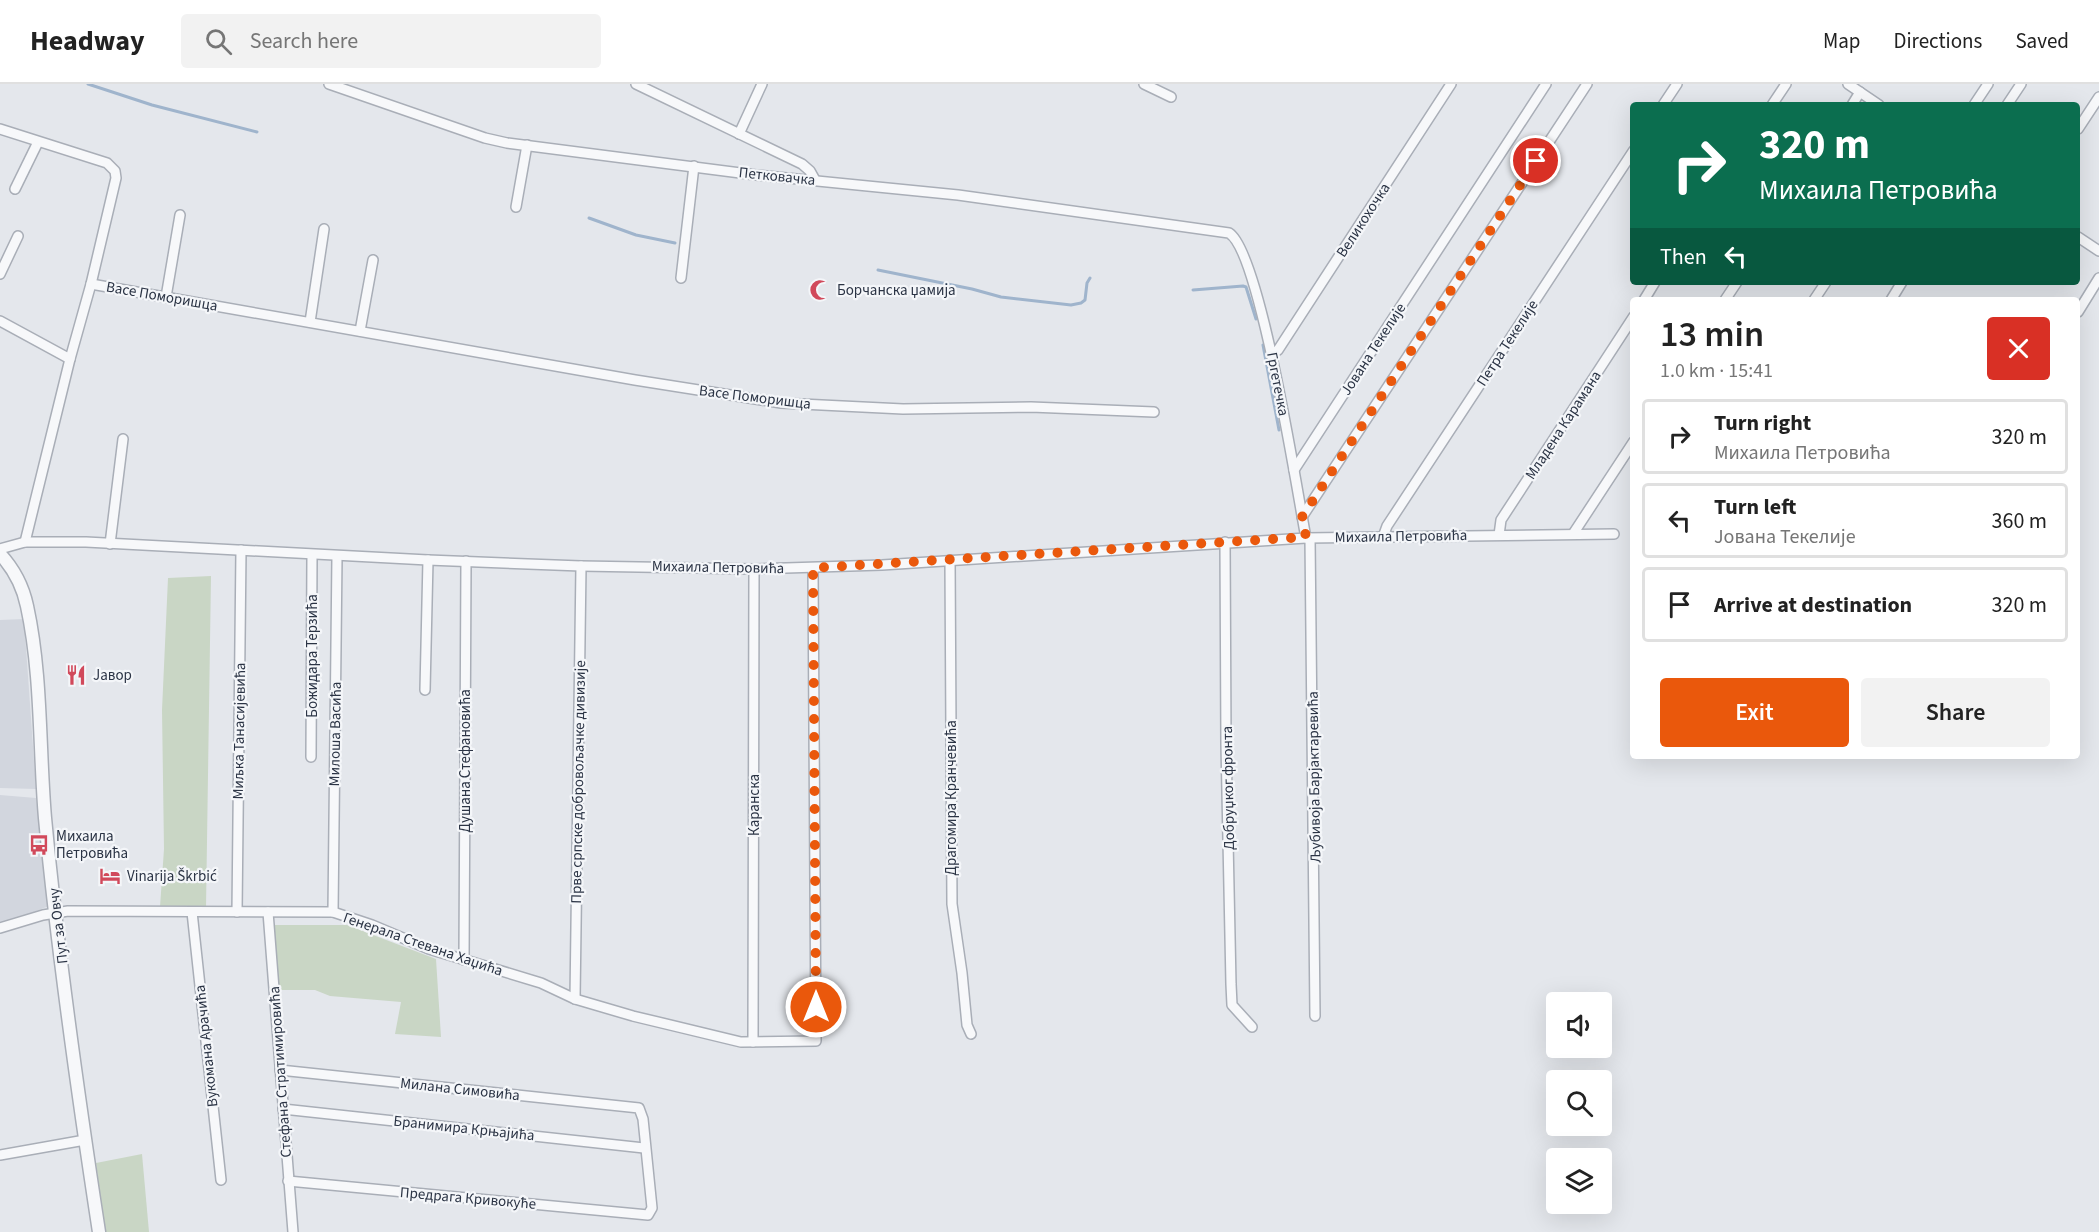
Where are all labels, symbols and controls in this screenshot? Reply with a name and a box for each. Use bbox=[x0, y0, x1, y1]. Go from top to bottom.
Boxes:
search box bbox=[181, 14, 601, 68]
text: Headway bbox=[30, 21, 145, 61]
icon: search bbox=[202, 25, 235, 58]
text: Search here bbox=[250, 25, 358, 57]
text: Map bbox=[1823, 26, 1861, 56]
text: Directions bbox=[1894, 26, 1982, 56]
text: Saved bbox=[2015, 26, 2069, 56]
text: 320 m bbox=[1759, 115, 1870, 175]
icon: right bbox=[1660, 126, 1738, 204]
pin bbox=[1510, 135, 1561, 186]
icon: arrive bbox=[1519, 144, 1552, 177]
street label: Петковачка bbox=[738, 162, 816, 191]
text: Михаила Петровића bbox=[1759, 171, 1998, 210]
street label: Великохочка bbox=[1332, 179, 1395, 262]
icon: left bbox=[1719, 240, 1752, 273]
text: Then bbox=[1660, 241, 1707, 273]
street label: Васе Поморишца bbox=[105, 276, 219, 317]
mosque icon: Борчанска џамија bbox=[808, 278, 832, 302]
place label: Борчанска џамија bbox=[837, 280, 956, 301]
street label: Петра Текелије bbox=[1472, 296, 1543, 391]
street label: Јована Текелије bbox=[1336, 299, 1411, 400]
text: 13 min bbox=[1660, 309, 1764, 360]
button: close bbox=[1987, 317, 2050, 380]
street label: Гргетечка bbox=[1261, 350, 1294, 418]
text: 1.0 km · 15:41 bbox=[1660, 357, 1773, 385]
street label: Младена Карамана bbox=[1520, 367, 1606, 484]
street label: Васе Поморишца bbox=[698, 380, 812, 415]
text: Turn right bbox=[1714, 407, 1811, 439]
icon: right bbox=[1663, 420, 1696, 453]
text: 320 m bbox=[1992, 421, 2047, 453]
text: Михаила Петровића bbox=[1714, 439, 1891, 467]
text: Turn left bbox=[1714, 491, 1796, 523]
icon: left bbox=[1663, 504, 1696, 537]
text: 360 m bbox=[1992, 505, 2047, 537]
text: Јована Текелије bbox=[1714, 523, 1856, 551]
street label: Михаила Петровића bbox=[1335, 525, 1467, 548]
street label: Михаила Петровића bbox=[652, 556, 784, 579]
icon: arrive bbox=[1663, 588, 1696, 621]
text: Arrive at destination bbox=[1714, 589, 1912, 621]
text: 320 m bbox=[1992, 589, 2047, 621]
street label: Божидара Терзића bbox=[302, 594, 323, 718]
street label: Прве српске добровољачке дивизије bbox=[566, 660, 591, 904]
street label: Миљка Танасијевића bbox=[228, 662, 251, 800]
restaurant icon: Јавор bbox=[64, 663, 88, 687]
place label: Јавор bbox=[93, 665, 132, 686]
button: Exit bbox=[1660, 678, 1849, 747]
button: Share bbox=[1861, 678, 2050, 747]
street label: Милоша Васића bbox=[324, 682, 347, 786]
street label: Душана Стефановића bbox=[455, 689, 476, 833]
street label: Љубивоја Барјактаревића bbox=[1303, 691, 1326, 863]
street label: Драгомира Кранчевића bbox=[941, 720, 962, 876]
street label: Добруџког фронта bbox=[1217, 726, 1240, 850]
street label: Каранска bbox=[744, 774, 765, 836]
place label: Михаила Петровића bbox=[56, 826, 128, 864]
bus stop icon: Михаила Петровића bbox=[27, 833, 51, 857]
hotel icon: Vinarija Škrbić bbox=[98, 864, 122, 888]
place label: Vinarija Škrbić bbox=[127, 866, 217, 887]
street label: Пут за Овчу bbox=[43, 887, 74, 965]
street label: Генерала Стевана Хаџића bbox=[340, 907, 505, 982]
position arrow bbox=[784, 975, 848, 1039]
street label: Вукомана Арачића bbox=[190, 984, 223, 1108]
street label: Стефана Стратимировића bbox=[264, 986, 297, 1158]
map controls bbox=[1546, 992, 1612, 1214]
button: sound bbox=[1546, 992, 1612, 1058]
button: search bbox=[1546, 1070, 1612, 1136]
street label: Милана Симовића bbox=[399, 1073, 521, 1106]
street label: Бранимира Крњајића bbox=[392, 1111, 536, 1146]
button: layers bbox=[1546, 1148, 1612, 1214]
street label: Предрага Кривокуће bbox=[399, 1182, 537, 1215]

